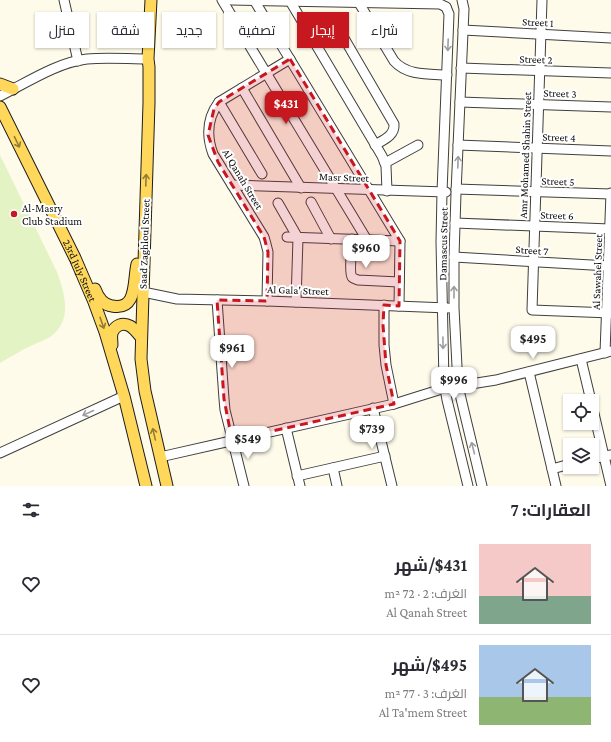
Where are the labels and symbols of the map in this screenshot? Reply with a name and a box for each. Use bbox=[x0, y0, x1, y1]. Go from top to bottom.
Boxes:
street label: Street 1 bbox=[522, 15, 554, 29]
one-way arrow bbox=[444, 38, 452, 51]
street label: Street 2 bbox=[519, 52, 553, 66]
street label: Street 3 bbox=[543, 86, 577, 100]
pin: $431 bbox=[262, 91, 310, 125]
street label: Amr Mohamed Shahin Street bbox=[517, 91, 533, 219]
street label: Street 4 bbox=[542, 130, 576, 144]
one-way arrow bbox=[14, 136, 21, 148]
street label: Al Qanah Street bbox=[220, 147, 266, 212]
one-way arrow bbox=[454, 156, 461, 169]
street label: Masr Street bbox=[319, 170, 370, 184]
one-way arrow bbox=[142, 174, 150, 187]
street label: Street 5 bbox=[541, 174, 575, 188]
street label: Saad Zaghloul Street bbox=[136, 198, 153, 289]
place label: Al-Masry Club Stadium bbox=[22, 202, 82, 227]
street label: Damascus Street bbox=[436, 207, 450, 281]
street label: Street 6 bbox=[540, 208, 574, 222]
marker: Al-Masry Club Stadium bbox=[9, 209, 19, 219]
street label: Al Sawahel Street bbox=[590, 233, 604, 310]
pin: $960 bbox=[342, 235, 390, 269]
street label: 23rd July Street bbox=[61, 237, 99, 304]
street label: Street 7 bbox=[515, 243, 549, 257]
street label: Al Gala' Street bbox=[267, 283, 329, 297]
one-way arrow bbox=[450, 286, 458, 299]
one-way arrow bbox=[99, 317, 106, 330]
pin: $495 bbox=[509, 326, 557, 360]
pin: $961 bbox=[208, 335, 256, 369]
one-way arrow bbox=[439, 336, 447, 349]
pin: $996 bbox=[430, 367, 478, 401]
one-way arrow bbox=[82, 410, 94, 417]
pin: $739 bbox=[348, 416, 396, 450]
pin: $549 bbox=[224, 426, 272, 460]
one-way arrow bbox=[150, 428, 158, 441]
one-way arrow bbox=[469, 442, 476, 455]

